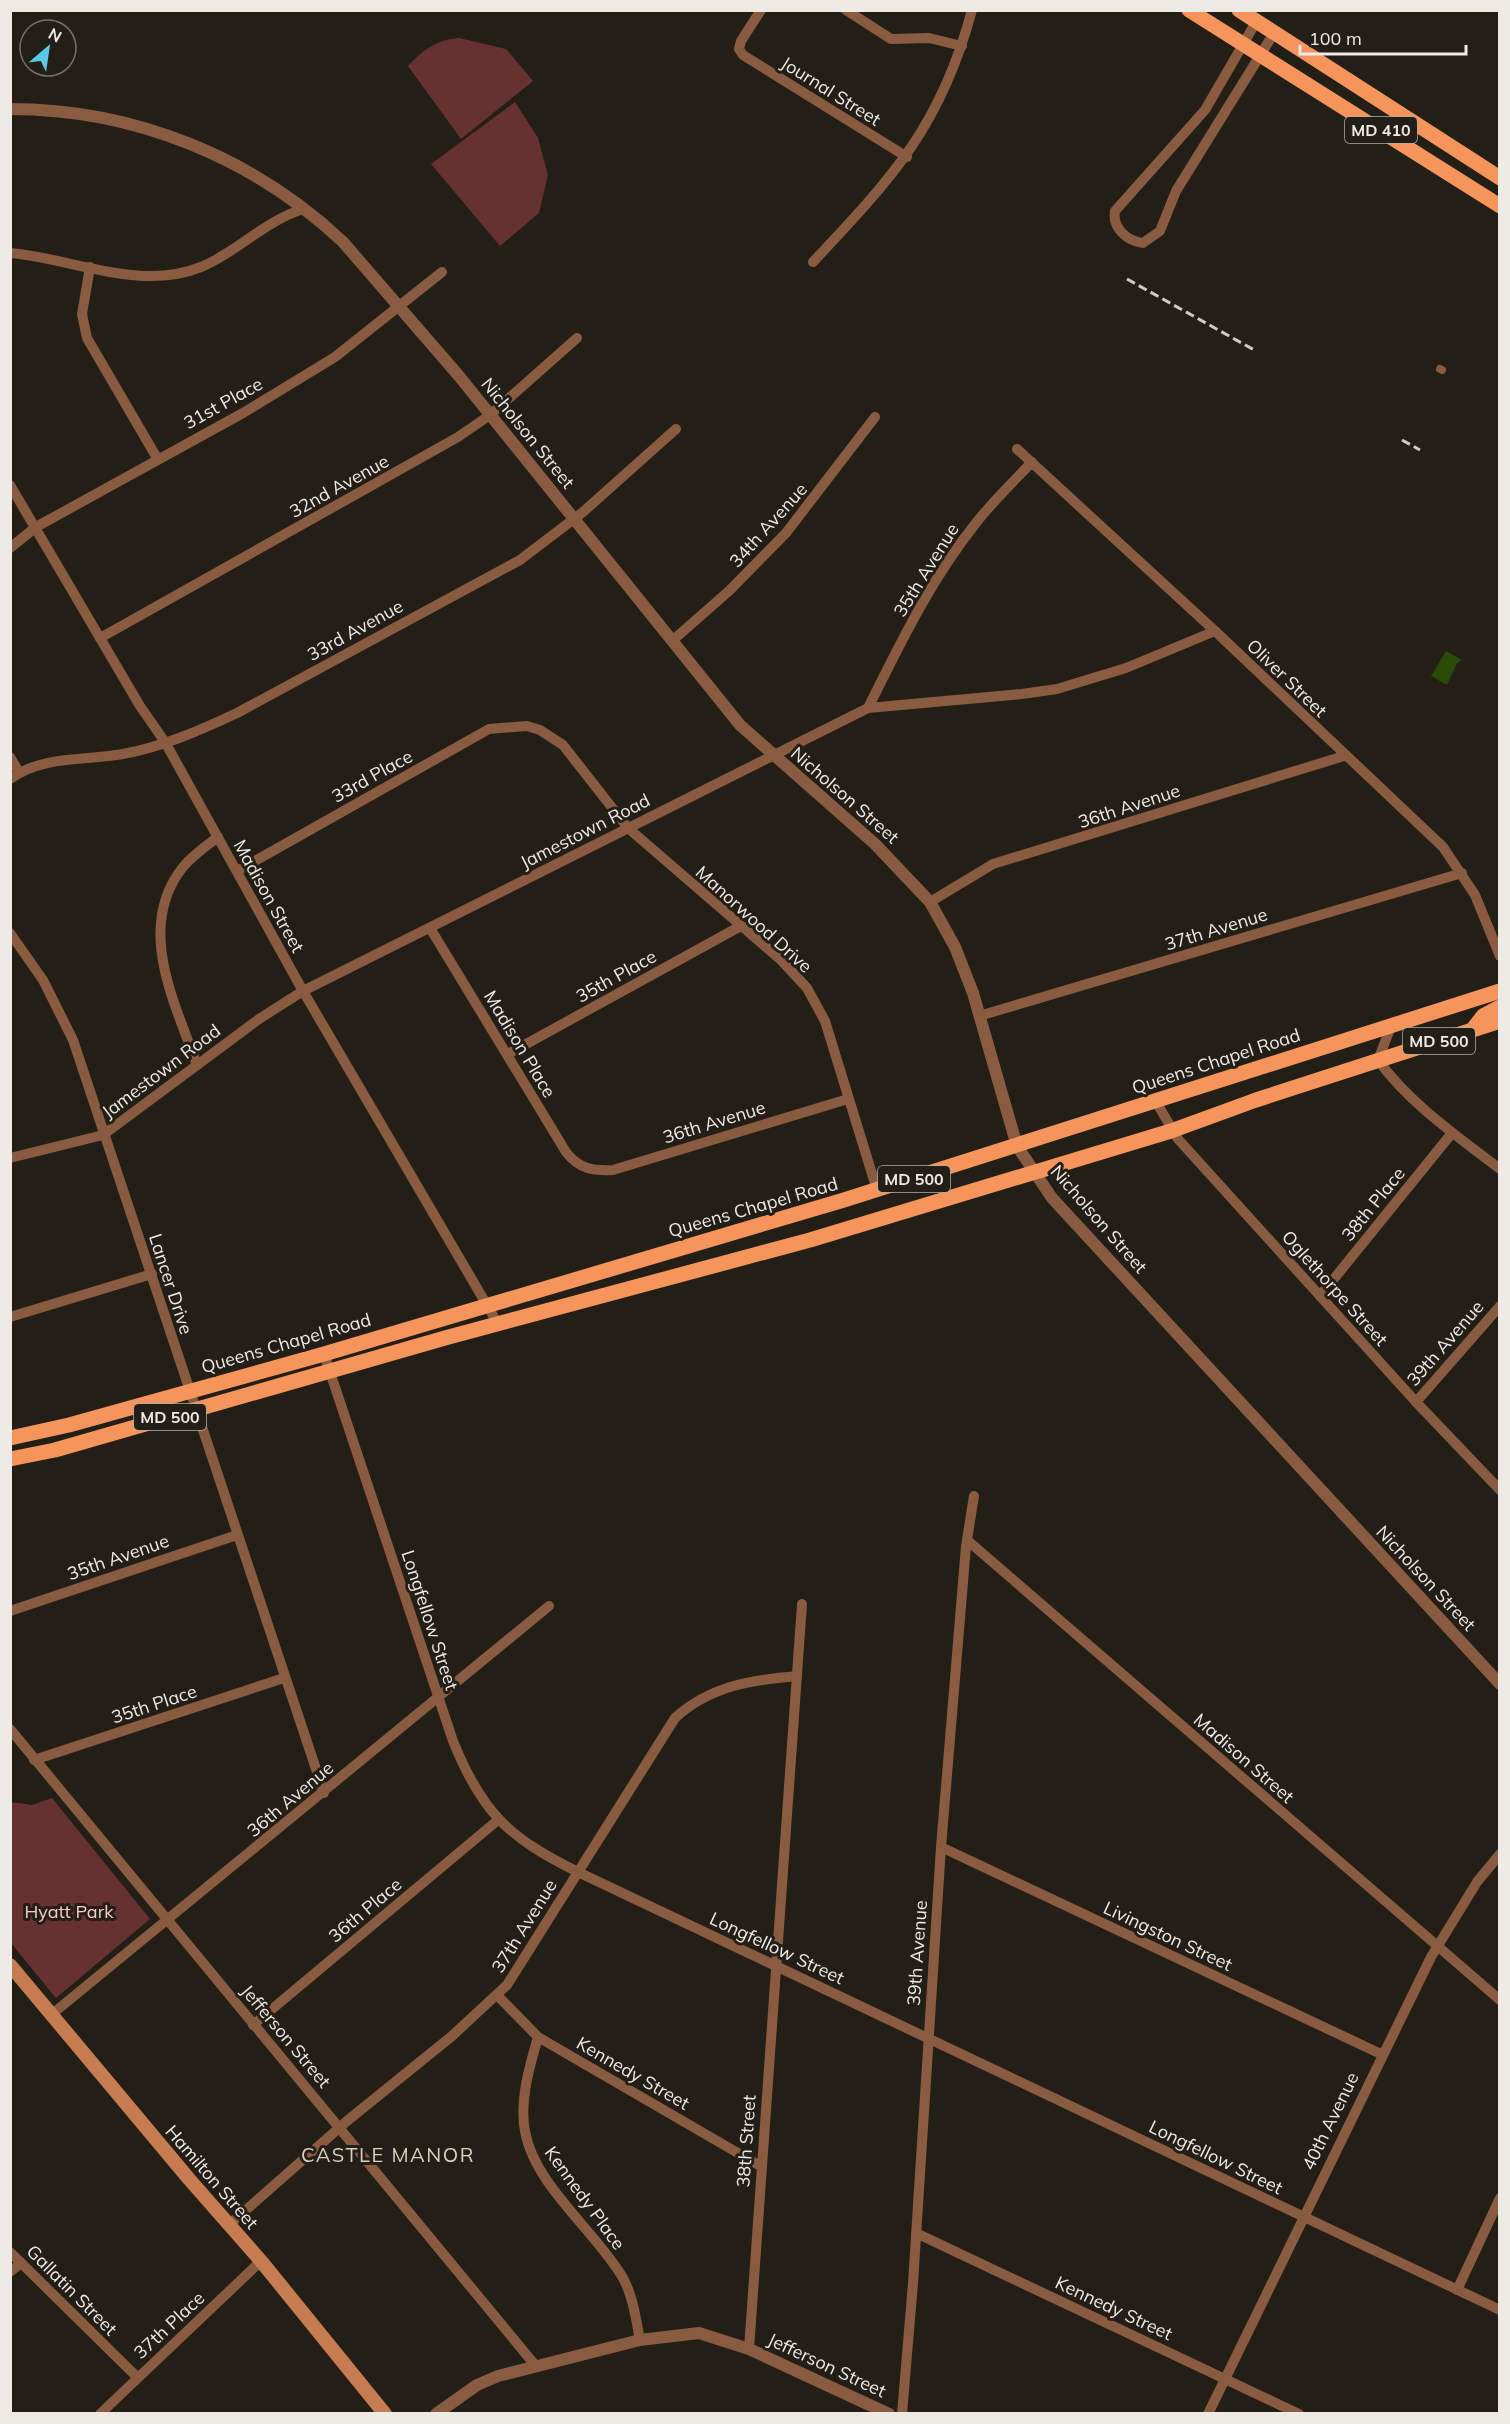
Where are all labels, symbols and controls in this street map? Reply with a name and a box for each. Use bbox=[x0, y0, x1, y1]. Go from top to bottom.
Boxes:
north arrow bbox=[18, 18, 78, 78]
scale bar bbox=[1300, 18, 1466, 56]
text: N bbox=[45, 23, 65, 47]
text: 100 m bbox=[1309, 27, 1362, 50]
street label: Journal Street bbox=[777, 51, 885, 131]
road number: MD 410 bbox=[1345, 117, 1417, 143]
street label: 31st Place bbox=[179, 372, 267, 434]
street label: Nicholson Street bbox=[476, 373, 580, 493]
street label: 32nd Avenue bbox=[285, 449, 393, 523]
street label: 34th Avenue bbox=[724, 478, 812, 572]
street label: 35th Avenue bbox=[888, 519, 964, 621]
street label: 33rd Avenue bbox=[303, 594, 407, 666]
street label: Oliver Street bbox=[1242, 634, 1332, 722]
street label: Nicholson Street bbox=[786, 742, 904, 848]
street label: 33rd Place bbox=[328, 744, 416, 808]
street label: 36th Avenue bbox=[1075, 779, 1183, 833]
street label: Jamestown Road bbox=[516, 788, 654, 874]
street label: Madison Street bbox=[229, 836, 309, 956]
street label: Manorwood Drive bbox=[691, 861, 817, 977]
street label: 37th Avenue bbox=[1162, 903, 1270, 955]
street label: 35th Place bbox=[572, 944, 660, 1008]
street label: Madison Place bbox=[479, 986, 561, 1102]
street label: Jamestown Road bbox=[97, 1019, 225, 1123]
street label: Queens Chapel Road bbox=[1129, 1023, 1303, 1099]
road number: MD 500 bbox=[1403, 1028, 1475, 1054]
street label: 36th Avenue bbox=[660, 1096, 768, 1148]
street label: Nicholson Street bbox=[1046, 1160, 1152, 1278]
street label: 38th Place bbox=[1336, 1162, 1410, 1246]
road number: MD 500 bbox=[878, 1166, 950, 1192]
street label: Queens Chapel Road bbox=[666, 1172, 840, 1242]
street label: Oglethorpe Street bbox=[1277, 1225, 1393, 1351]
street label: Lancer Drive bbox=[144, 1231, 198, 1337]
street label: 39th Avenue bbox=[1402, 1296, 1488, 1390]
street label: Queens Chapel Road bbox=[199, 1308, 373, 1378]
road number: MD 500 bbox=[134, 1404, 206, 1430]
street label: Nicholson Street bbox=[1371, 1520, 1481, 1636]
street label: 35th Avenue bbox=[64, 1529, 172, 1585]
street label: Longfellow Street bbox=[397, 1547, 463, 1693]
street label: 35th Place bbox=[108, 1679, 200, 1729]
street label: Madison Street bbox=[1189, 1708, 1299, 1808]
street label: 36th Avenue bbox=[242, 1756, 338, 1842]
street label: 36th Place bbox=[324, 1873, 406, 1947]
street label: 37th Avenue bbox=[486, 1875, 562, 1977]
street label: Livingston Street bbox=[1100, 1896, 1236, 1976]
street label: 39th Avenue bbox=[902, 1899, 932, 2007]
park label: Hyatt Park bbox=[25, 1900, 114, 1923]
street label: Longfellow Street bbox=[706, 1907, 848, 1989]
street label: Jefferson Street bbox=[236, 1980, 336, 2092]
street label: Kennedy Street bbox=[572, 2031, 694, 2115]
street label: 40th Avenue bbox=[1296, 2068, 1364, 2174]
street label: 38th Street bbox=[731, 2094, 761, 2188]
street label: Longfellow Street bbox=[1145, 2115, 1287, 2199]
street label: Hamilton Street bbox=[161, 2120, 263, 2234]
district label: CASTLE MANOR bbox=[301, 2142, 475, 2167]
street label: Kennedy Place bbox=[540, 2142, 630, 2254]
street label: Gallatin Street bbox=[22, 2240, 122, 2340]
street label: Kennedy Street bbox=[1052, 2271, 1176, 2345]
street label: 37th Place bbox=[129, 2286, 209, 2364]
street label: Jefferson Street bbox=[764, 2328, 890, 2402]

